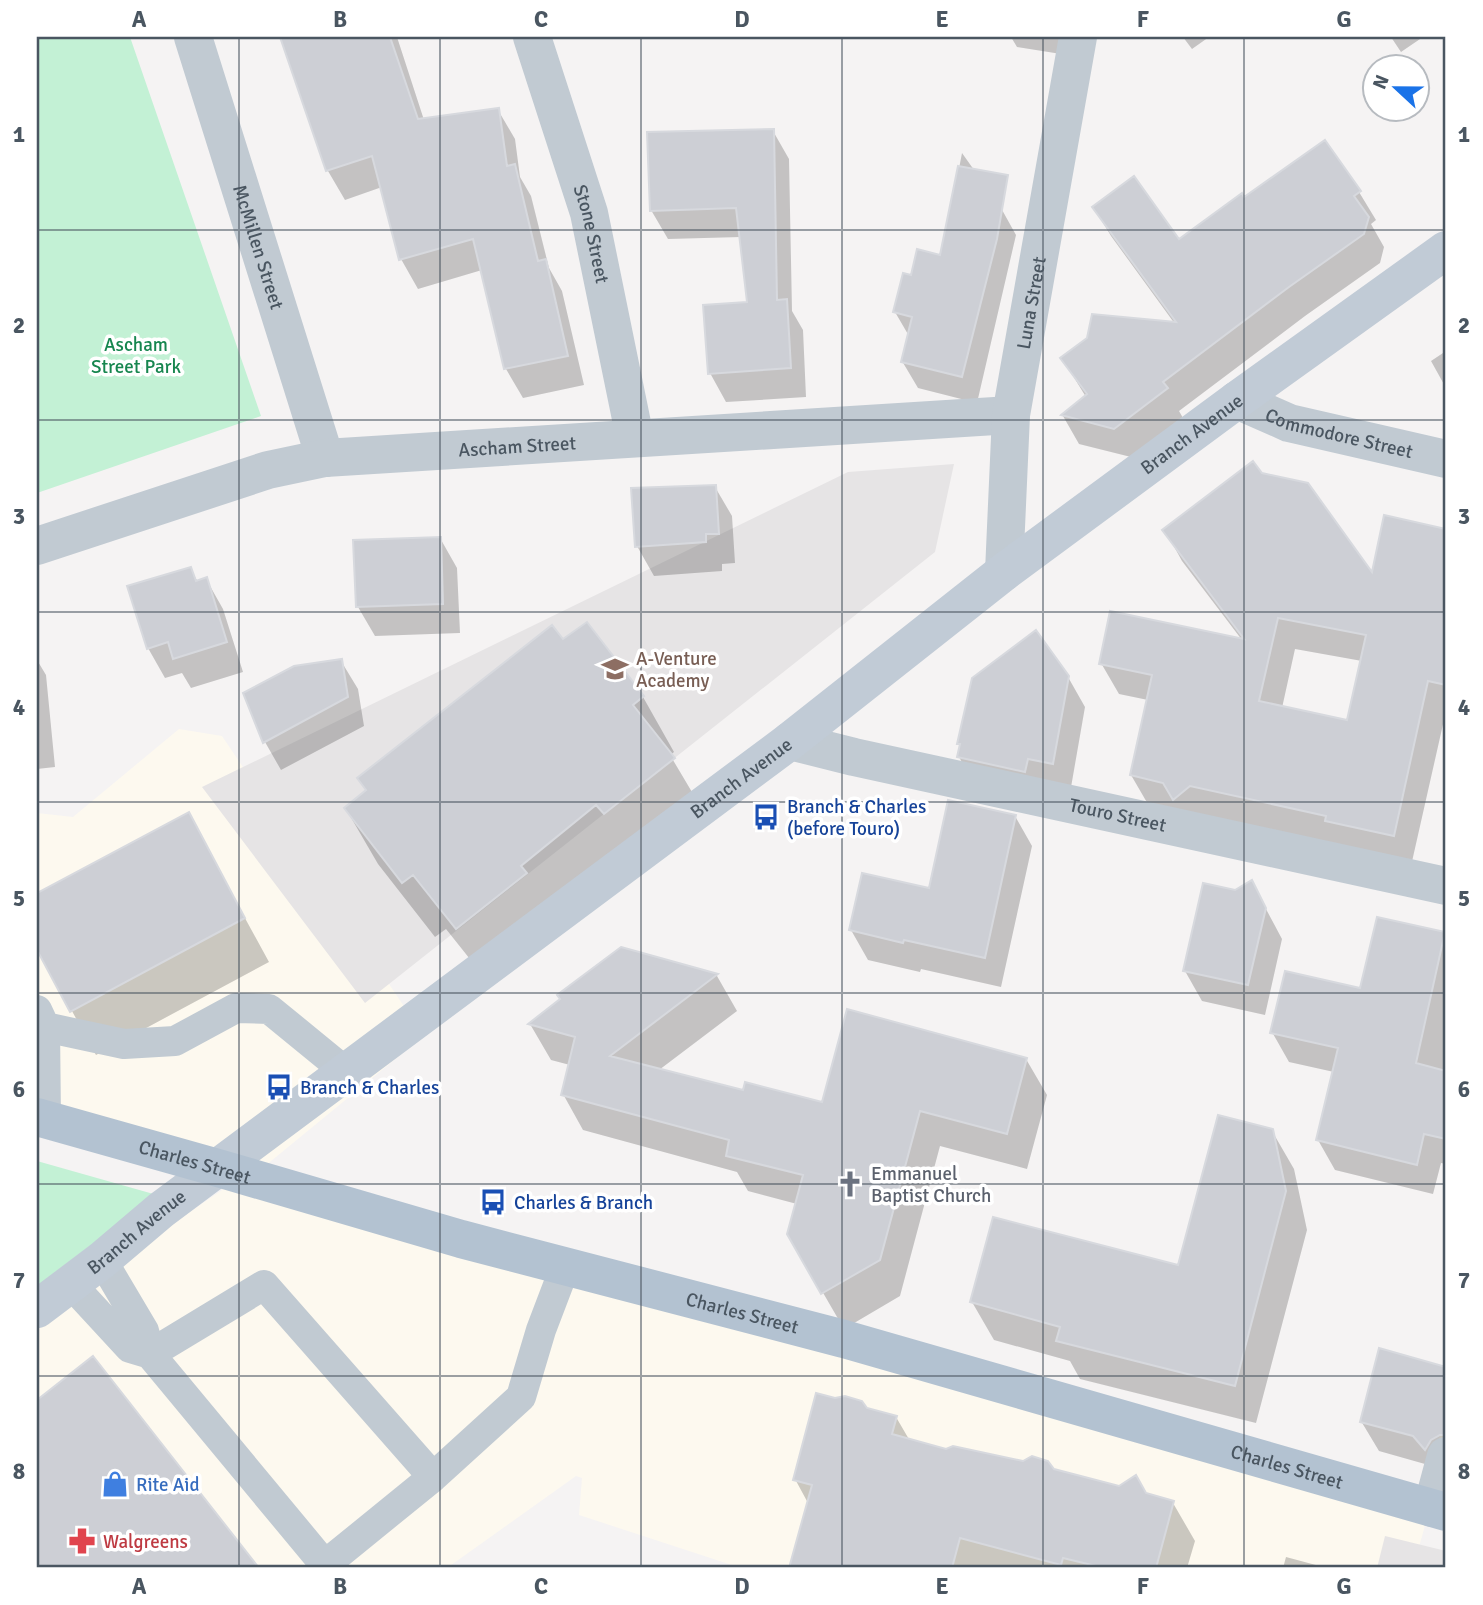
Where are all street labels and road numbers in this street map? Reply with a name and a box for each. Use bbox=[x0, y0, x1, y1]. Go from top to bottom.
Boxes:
street label: McMillen Street bbox=[227, 182, 289, 313]
street label: Stone Street bbox=[568, 182, 614, 286]
street label: Luna Street bbox=[1012, 255, 1052, 351]
street label: Branch Avenue bbox=[1136, 389, 1248, 480]
street label: Commodore Street bbox=[1261, 403, 1415, 464]
street label: Ascham Street bbox=[458, 431, 577, 463]
street label: Branch Avenue bbox=[686, 733, 797, 824]
street label: Touro Street bbox=[1067, 793, 1169, 838]
street label: Charles Street bbox=[136, 1135, 254, 1190]
street label: Branch Avenue bbox=[83, 1185, 191, 1280]
street label: Charles Street bbox=[683, 1287, 801, 1340]
street label: Charles Street bbox=[1228, 1440, 1346, 1495]

